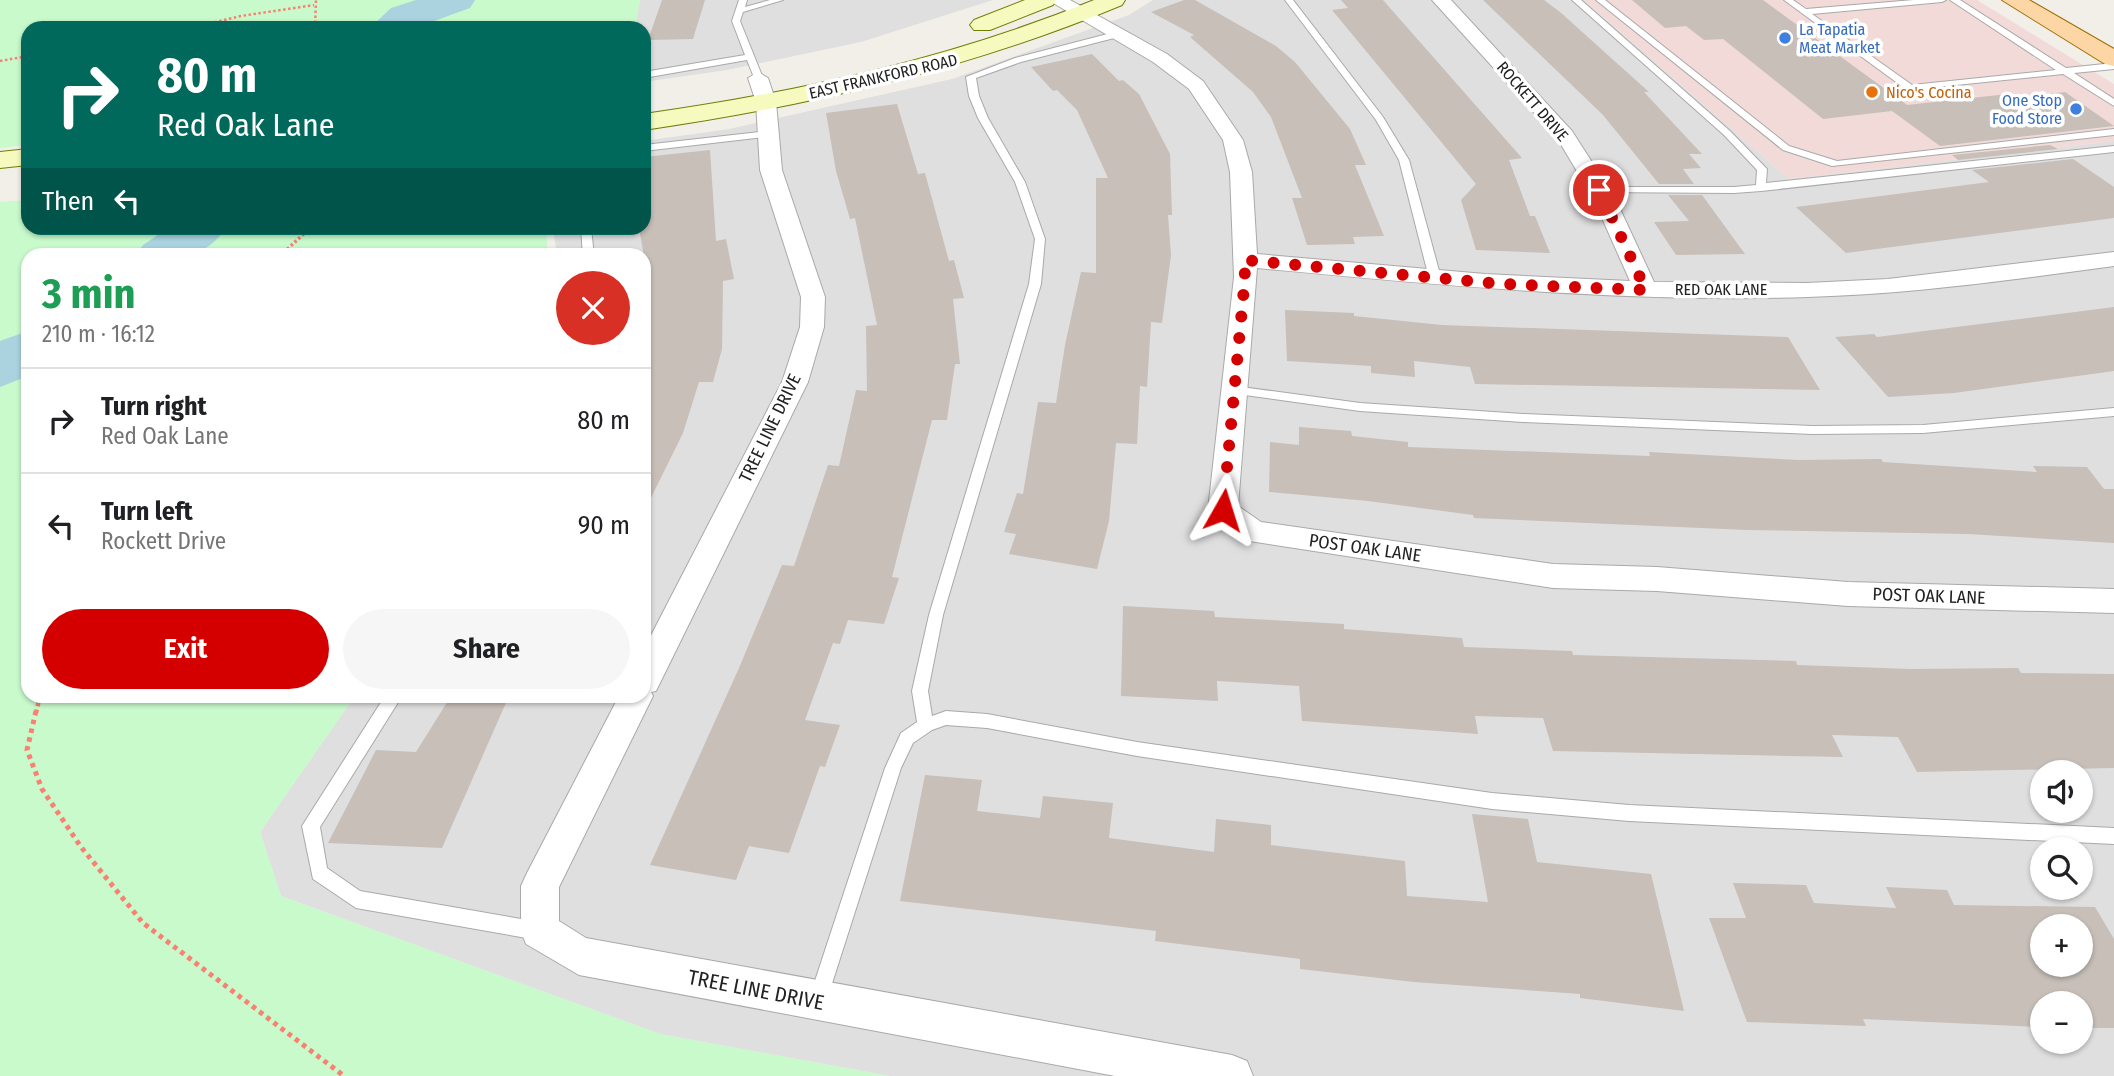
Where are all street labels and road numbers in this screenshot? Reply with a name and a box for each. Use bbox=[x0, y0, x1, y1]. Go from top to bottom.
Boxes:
street label: EAST FRANKFORD ROAD bbox=[807, 50, 959, 103]
street label: ROCKETT DRIVE bbox=[1493, 58, 1572, 145]
street label: RED OAK LANE bbox=[1675, 280, 1767, 299]
street label: TREE LINE DRIVE bbox=[734, 370, 806, 486]
street label: POST OAK LANE bbox=[1308, 529, 1422, 567]
street label: POST OAK LANE bbox=[1872, 583, 1986, 609]
street label: TREE LINE DRIVE bbox=[686, 964, 826, 1016]

